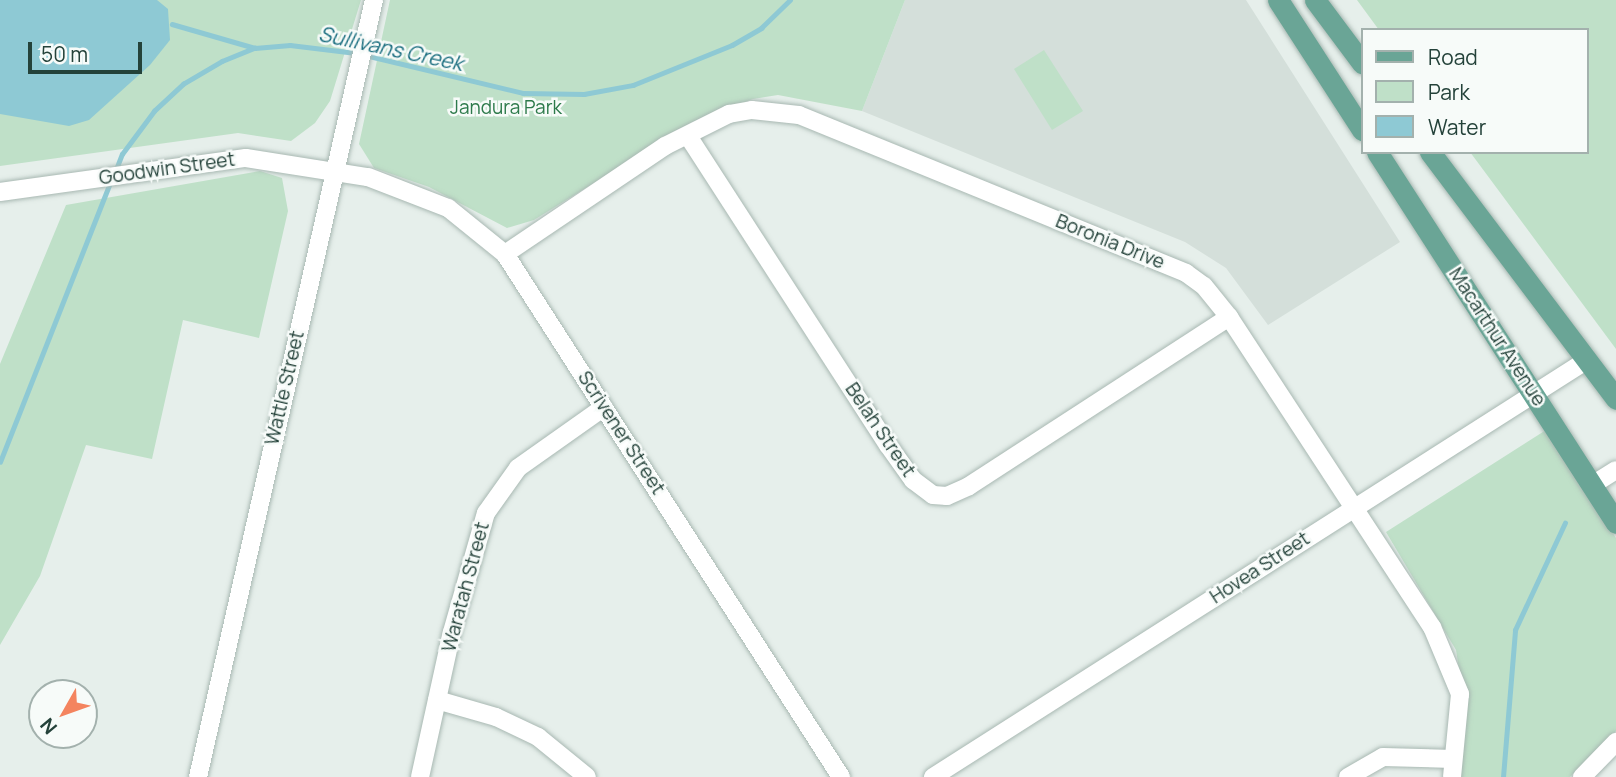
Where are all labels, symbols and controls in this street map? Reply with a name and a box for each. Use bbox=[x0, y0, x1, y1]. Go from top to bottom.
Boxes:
water label: Sullivans Creek bbox=[317, 20, 465, 76]
scale bar bbox=[32, 28, 145, 72]
legend bbox=[1360, 28, 1588, 154]
text: 50 m bbox=[41, 40, 88, 68]
text: Road bbox=[1428, 43, 1478, 71]
text: Park bbox=[1428, 78, 1470, 106]
park label: Jandura Park bbox=[450, 97, 562, 119]
text: Water bbox=[1428, 113, 1486, 141]
street label: Goodwin Street bbox=[98, 148, 236, 190]
street label: Boronia Drive bbox=[1052, 210, 1168, 274]
street label: Macarthur Avenue bbox=[1444, 264, 1550, 410]
street label: Wattle Street bbox=[261, 329, 309, 447]
street label: Scrivener Street bbox=[573, 367, 669, 499]
street label: Belah Street bbox=[840, 379, 920, 481]
street label: Waratah Street bbox=[438, 520, 494, 654]
street label: Hovea Street bbox=[1206, 527, 1314, 609]
north arrow bbox=[28, 679, 98, 749]
text: N bbox=[34, 713, 63, 740]

